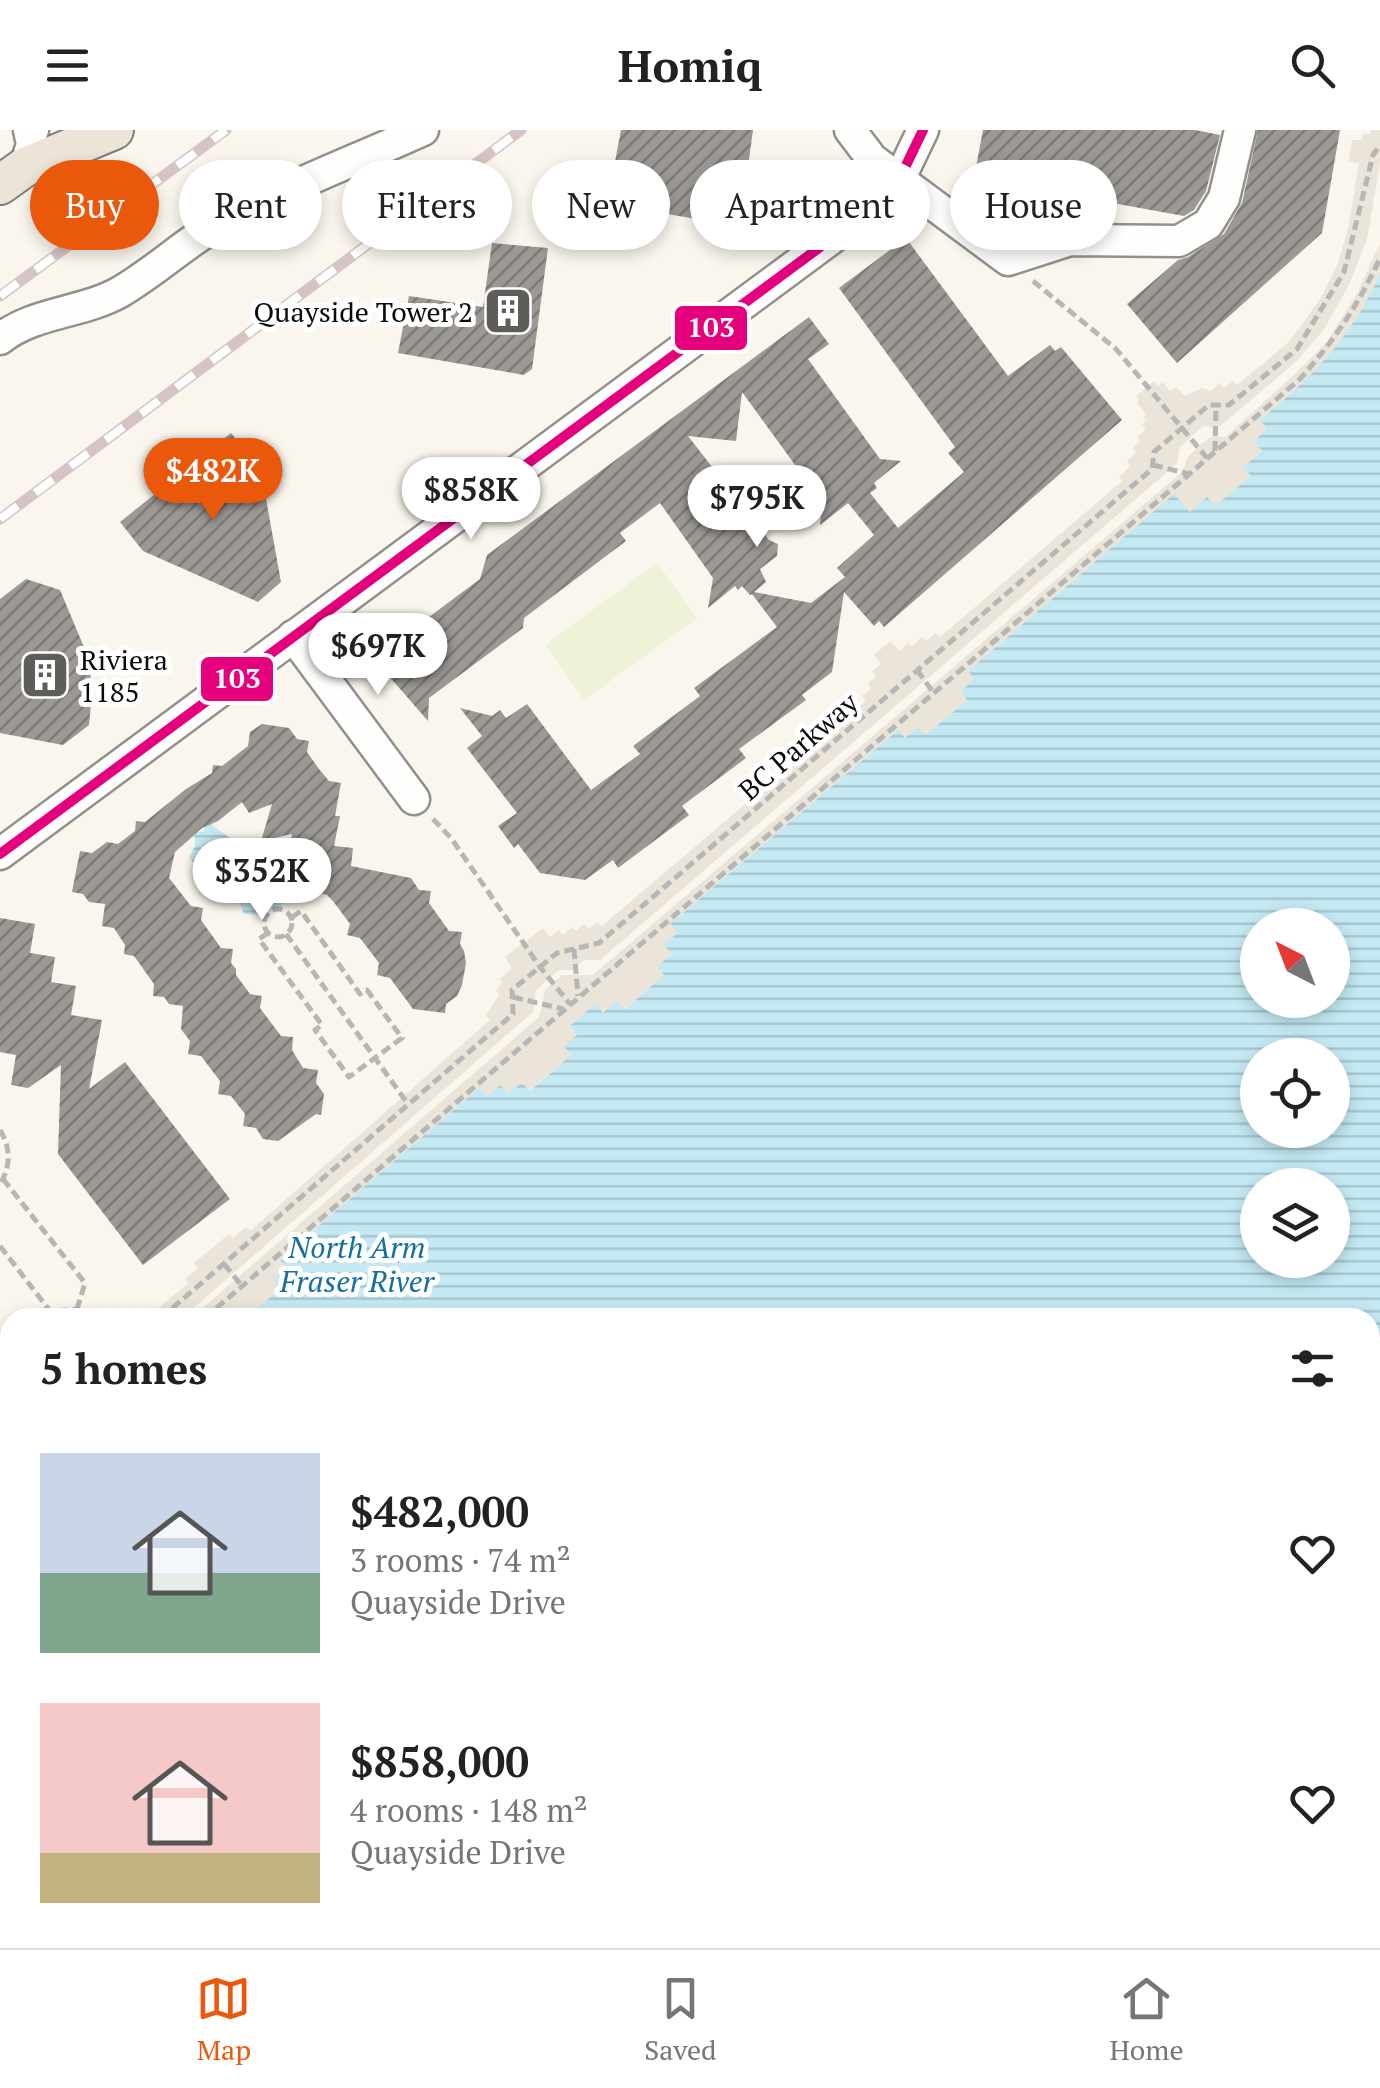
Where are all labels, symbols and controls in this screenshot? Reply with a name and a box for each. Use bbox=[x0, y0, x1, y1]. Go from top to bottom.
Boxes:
text: Homiq bbox=[618, 35, 762, 95]
icon: menu bbox=[40, 38, 95, 93]
icon: search bbox=[1285, 38, 1340, 93]
chip: Buy bbox=[30, 160, 159, 250]
chip: Rent bbox=[179, 160, 322, 250]
chip: Filters bbox=[342, 160, 512, 250]
chip: New bbox=[532, 160, 670, 250]
chip: Apartment bbox=[690, 160, 930, 250]
chip: House bbox=[950, 160, 1117, 250]
building icon: Quayside Tower 2 bbox=[482, 285, 534, 337]
place label: Quayside Tower 2 bbox=[254, 293, 473, 330]
line badge: 103 bbox=[673, 304, 749, 352]
text: 103 bbox=[687, 308, 735, 345]
pin: $482K bbox=[143, 438, 283, 523]
text: $482K bbox=[165, 449, 261, 491]
pin: $858K bbox=[401, 457, 541, 542]
pin: $795K bbox=[687, 465, 827, 550]
text: $858K bbox=[423, 468, 519, 510]
text: $795K bbox=[709, 476, 805, 518]
pin: $697K bbox=[308, 613, 448, 698]
text: $697K bbox=[330, 624, 426, 666]
place label: Riviera 1185 bbox=[80, 641, 168, 710]
building icon: Riviera 1185 bbox=[19, 649, 71, 701]
line badge: 103 bbox=[199, 655, 275, 703]
text: 103 bbox=[213, 659, 261, 696]
street label: BC Parkway bbox=[731, 683, 866, 808]
pin: $352K bbox=[192, 838, 332, 923]
text: $352K bbox=[214, 849, 310, 891]
north arrow bbox=[1240, 908, 1350, 1018]
map controls bbox=[1240, 908, 1350, 1278]
button: locate bbox=[1240, 1038, 1350, 1148]
button: layers bbox=[1240, 1168, 1350, 1278]
water label: North Arm Fraser River bbox=[279, 1227, 435, 1301]
text: 5 homes bbox=[40, 1340, 207, 1396]
icon: filters bbox=[1285, 1341, 1340, 1396]
text: $482,000 bbox=[350, 1483, 529, 1539]
icon: home bbox=[120, 1493, 240, 1613]
icon: heart bbox=[1285, 1526, 1340, 1581]
text: 3 rooms · 74 m² bbox=[350, 1539, 571, 1581]
text: Quayside Drive bbox=[350, 1581, 566, 1623]
text: $858,000 bbox=[350, 1733, 529, 1789]
icon: home bbox=[120, 1743, 240, 1863]
icon: heart bbox=[1285, 1776, 1340, 1831]
text: 4 rooms · 148 m² bbox=[350, 1789, 588, 1831]
text: Quayside Drive bbox=[350, 1831, 566, 1873]
tab: Map bbox=[196, 1971, 251, 2068]
tab: Saved bbox=[644, 1971, 717, 2068]
tab: Home bbox=[1109, 1971, 1184, 2068]

